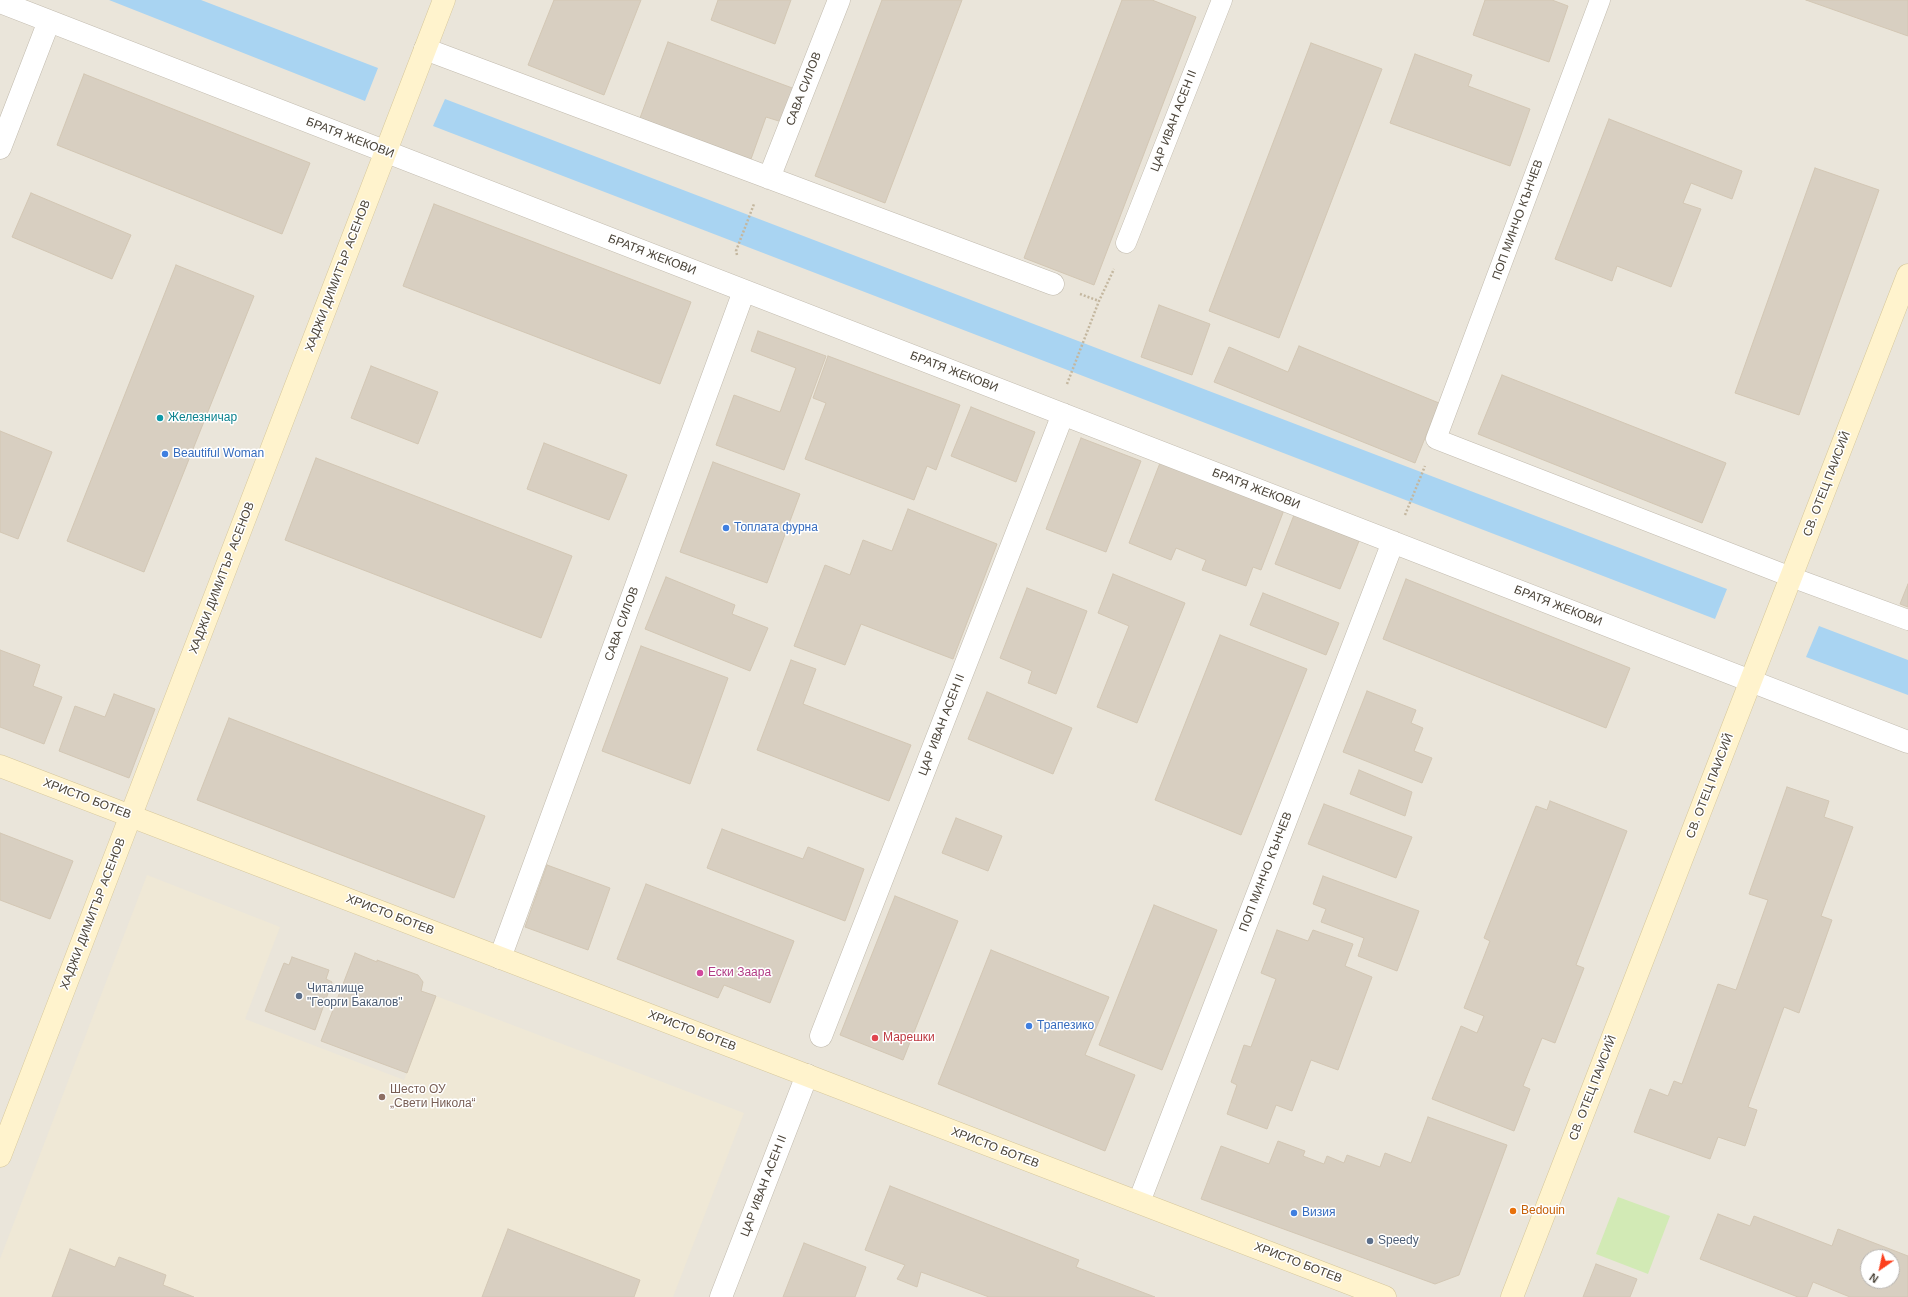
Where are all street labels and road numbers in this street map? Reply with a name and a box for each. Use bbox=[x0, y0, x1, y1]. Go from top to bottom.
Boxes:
street label: САВА СИЛОВ bbox=[783, 50, 825, 128]
street label: ЦАР ИВАН АСЕН II bbox=[1148, 68, 1200, 174]
street label: БРАТЯ ЖЕКОВИ bbox=[304, 115, 396, 161]
street label: ПОП МИНЧО КЪНЧЕВ bbox=[1490, 158, 1546, 282]
street label: ХАДЖИ ДИМИТЪР АСЕНОВ bbox=[302, 198, 374, 354]
street label: БРАТЯ ЖЕКОВИ bbox=[606, 232, 698, 278]
street label: БРАТЯ ЖЕКОВИ bbox=[908, 349, 1000, 395]
street label: СВ. ОТЕЦ ПАИСИЙ bbox=[1800, 429, 1854, 539]
street label: БРАТЯ ЖЕКОВИ bbox=[1210, 466, 1302, 512]
street label: ХАДЖИ ДИМИТЪР АСЕНОВ bbox=[186, 500, 258, 656]
street label: БРАТЯ ЖЕКОВИ bbox=[1512, 583, 1604, 629]
street label: САВА СИЛОВ bbox=[602, 585, 642, 663]
street label: ЦАР ИВАН АСЕН II bbox=[916, 672, 968, 778]
street label: СВ. ОТЕЦ ПАИСИЙ bbox=[1683, 731, 1737, 841]
street label: ХРИСТО БОТЕВ bbox=[41, 776, 133, 822]
street label: ПОП МИНЧО КЪНЧЕВ bbox=[1237, 810, 1295, 934]
street label: ХАДЖИ ДИМИТЪР АСЕНОВ bbox=[57, 836, 129, 992]
street label: ХРИСТО БОТЕВ bbox=[344, 892, 436, 938]
street label: ХРИСТО БОТЕВ bbox=[646, 1008, 738, 1054]
street label: СВ. ОТЕЦ ПАИСИЙ bbox=[1566, 1033, 1620, 1143]
street label: ХРИСТО БОТЕВ bbox=[949, 1125, 1041, 1171]
street label: ЦАР ИВАН АСЕН II bbox=[738, 1133, 790, 1239]
street label: ХРИСТО БОТЕВ bbox=[1252, 1240, 1344, 1286]

